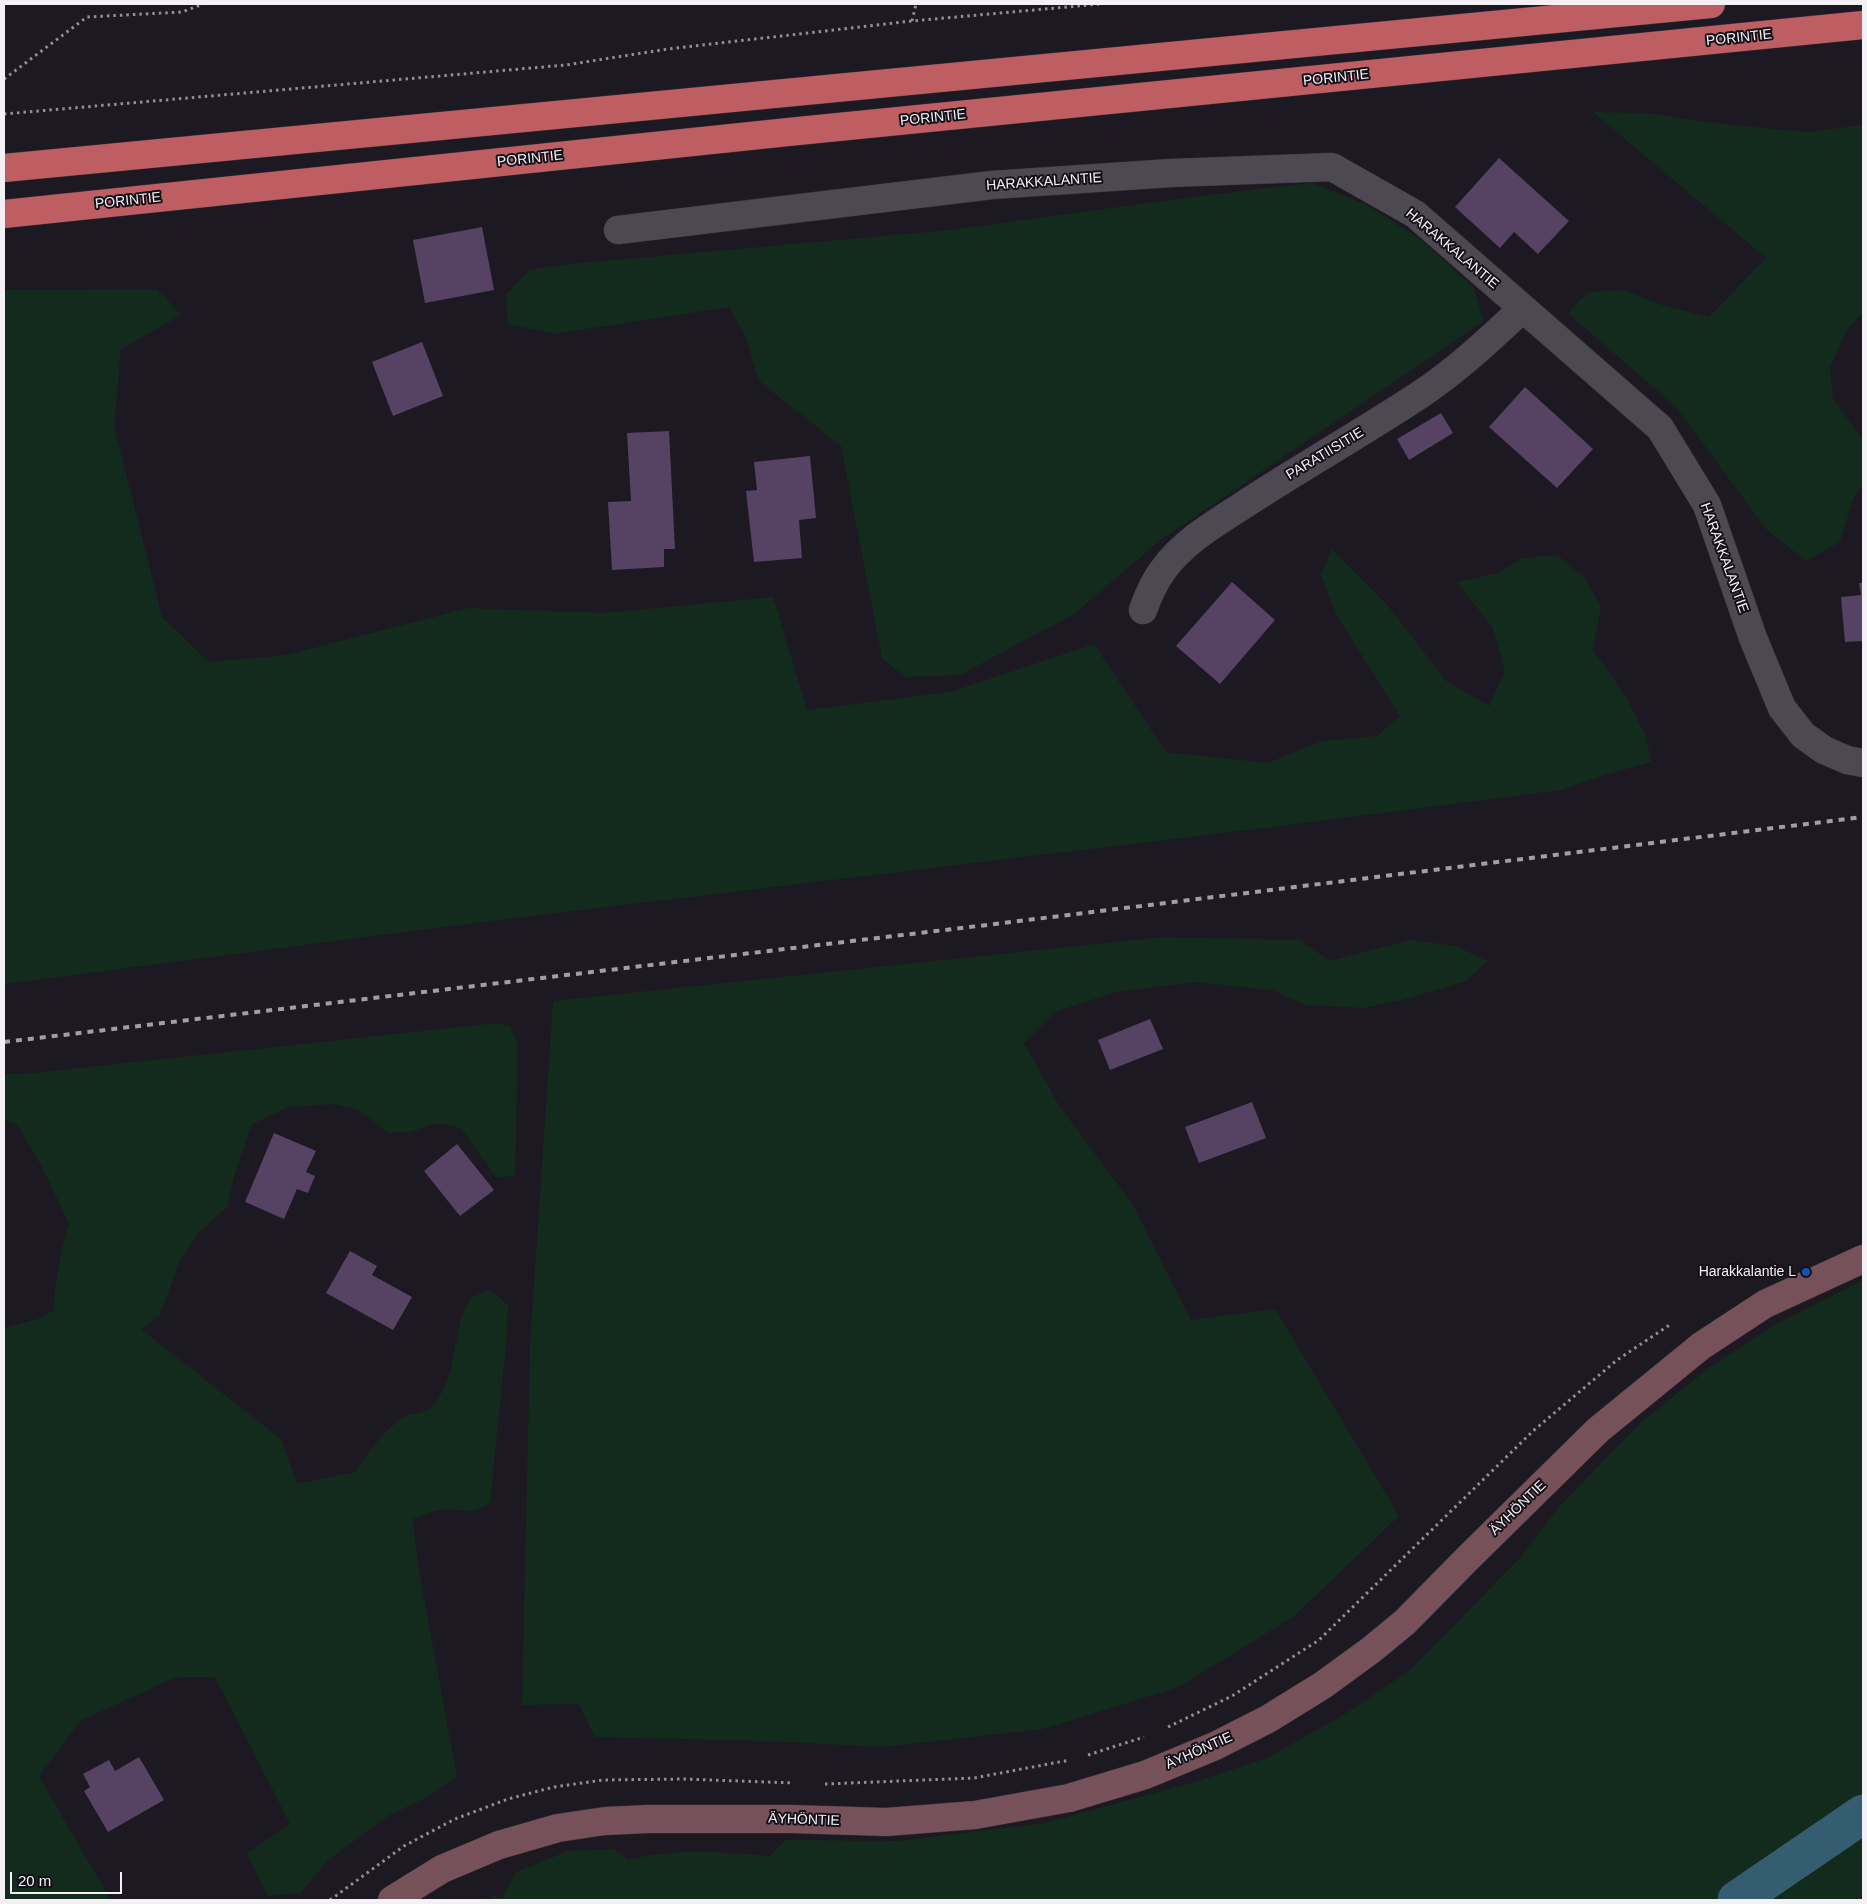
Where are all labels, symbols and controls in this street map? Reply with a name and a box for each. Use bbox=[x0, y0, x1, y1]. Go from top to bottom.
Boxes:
street label: PORINTIE bbox=[1705, 26, 1773, 50]
street label: PORINTIE bbox=[1302, 66, 1370, 90]
street label: PORINTIE bbox=[899, 106, 967, 130]
street label: PORINTIE bbox=[496, 147, 564, 171]
street label: HARAKKALANTIE bbox=[986, 170, 1102, 194]
street label: PORINTIE bbox=[94, 189, 162, 213]
street label: HARAKKALANTIE bbox=[1402, 205, 1502, 293]
street label: PARATIISITIE bbox=[1283, 424, 1367, 484]
street label: HARAKKALANTIE bbox=[1696, 501, 1752, 615]
place label: Harakkalantie L bbox=[1699, 1264, 1796, 1280]
marker: Harakkalantie L bbox=[1800, 1266, 1812, 1278]
street label: ÄYHÖNTIE bbox=[1486, 1477, 1550, 1539]
street label: ÄYHÖNTIE bbox=[1163, 1729, 1235, 1773]
street label: ÄYHÖNTIE bbox=[768, 1810, 840, 1830]
scale bar bbox=[12, 1862, 125, 1894]
text: 20 m bbox=[18, 1872, 51, 1889]

